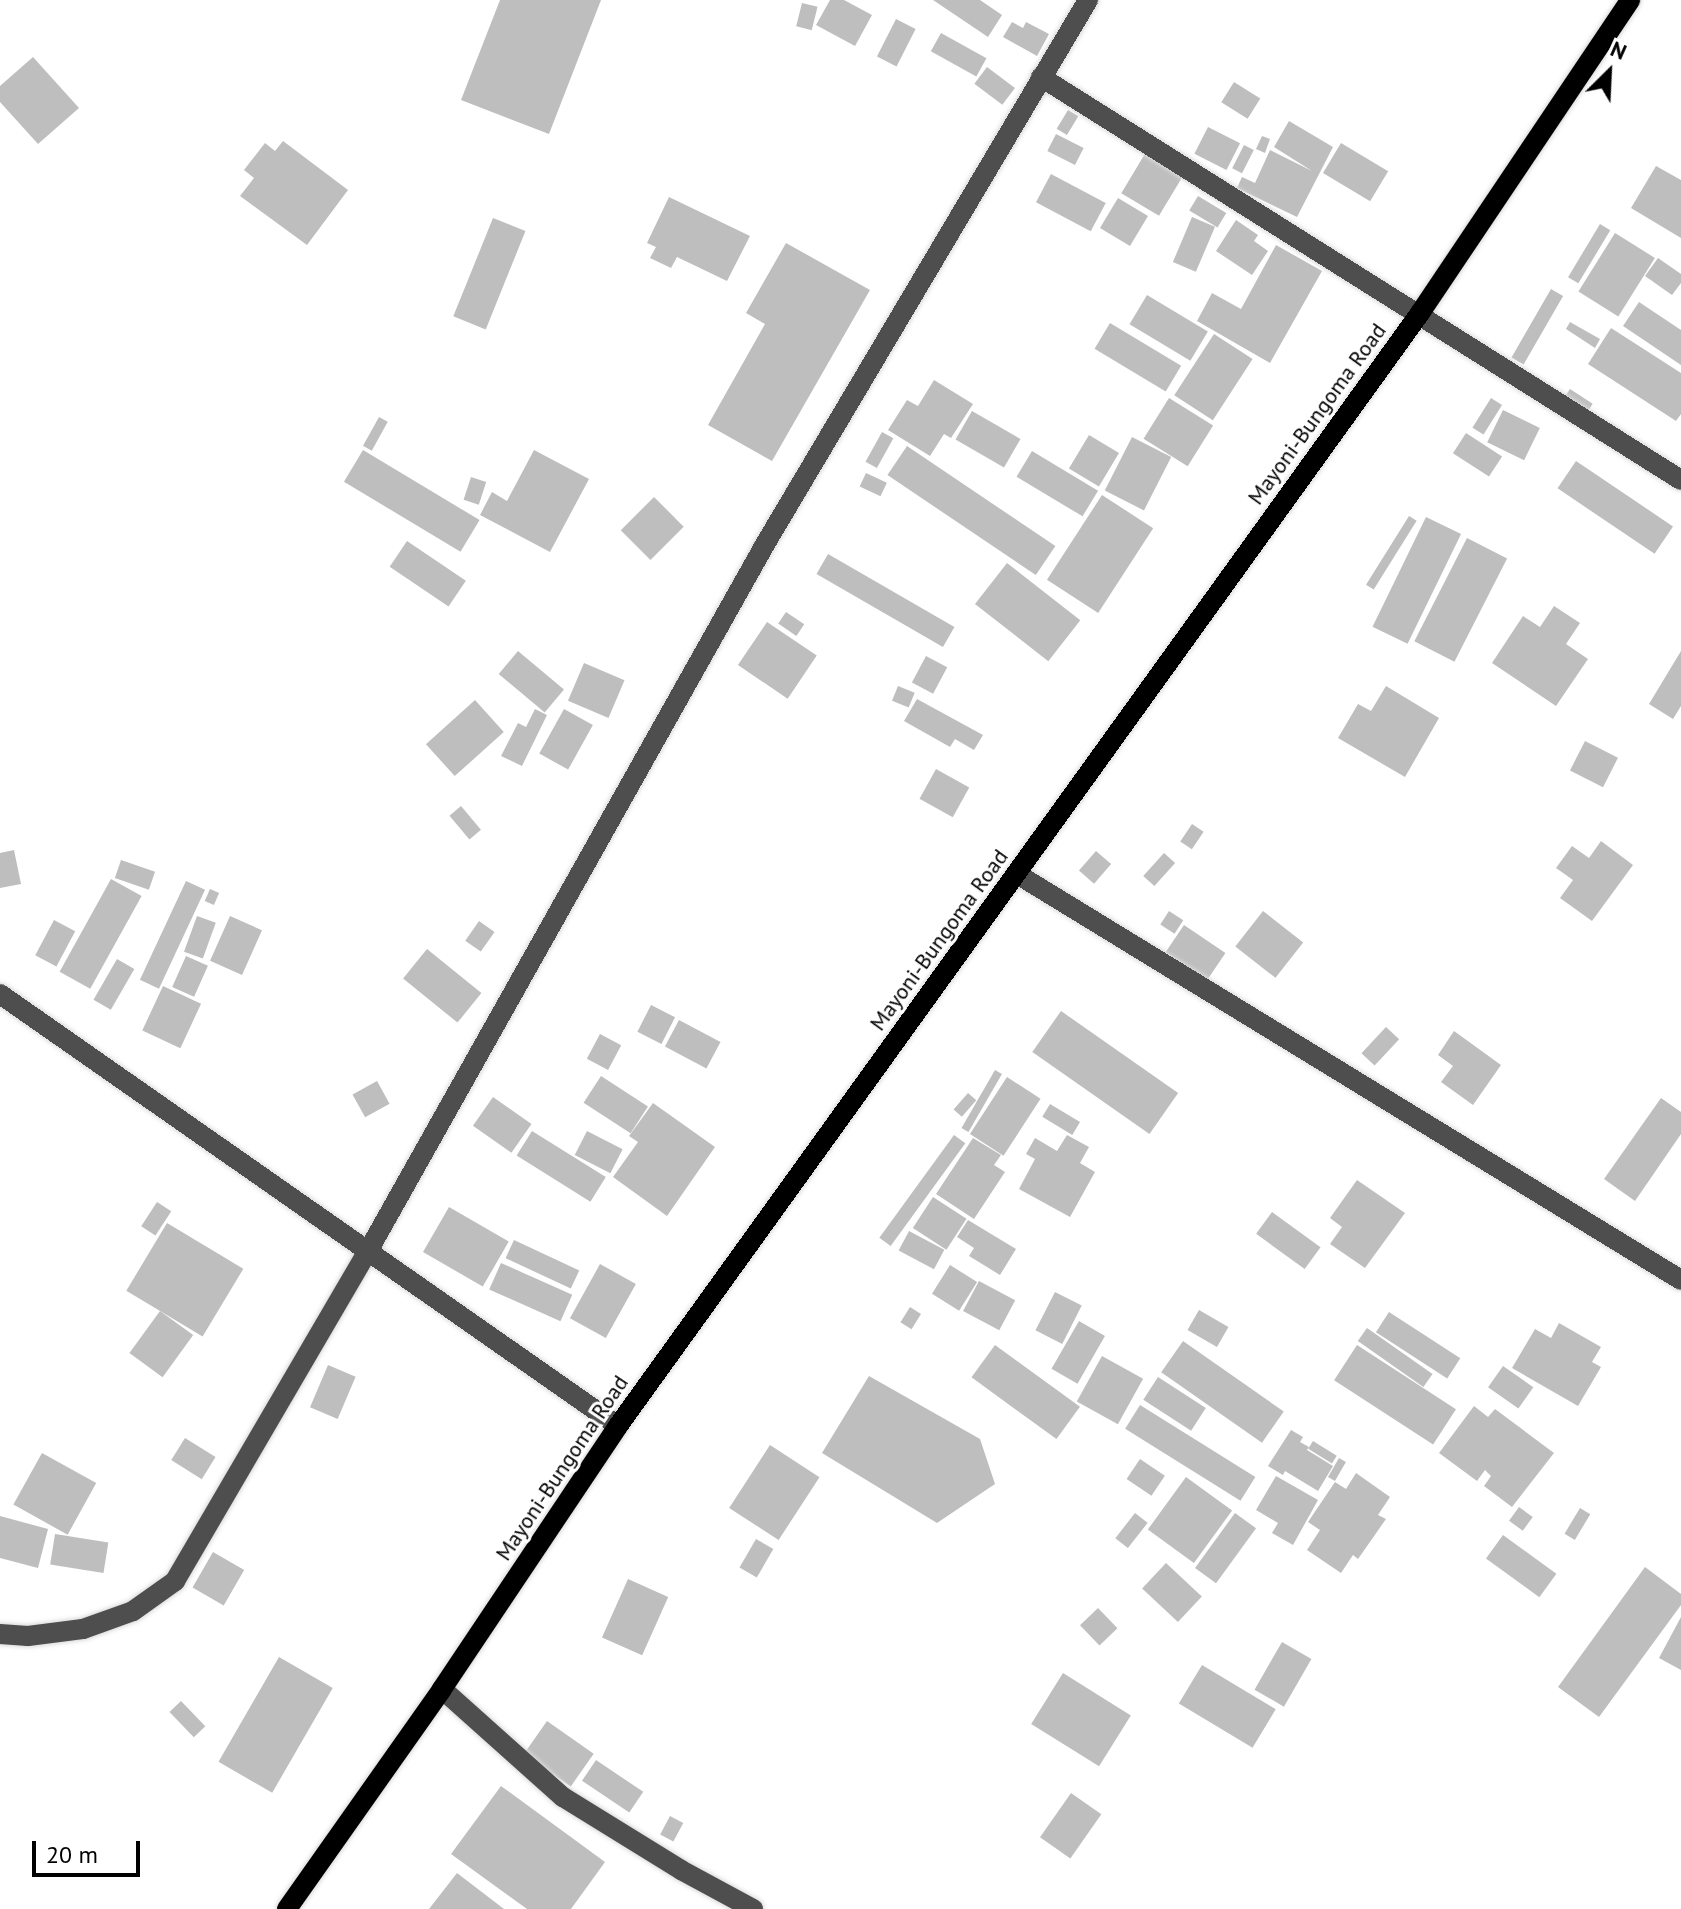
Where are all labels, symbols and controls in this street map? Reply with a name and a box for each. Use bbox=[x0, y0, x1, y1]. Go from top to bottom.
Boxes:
north arrow bbox=[1569, 32, 1649, 112]
text: N bbox=[1606, 34, 1631, 66]
street label: Mayoni-Bungoma Road bbox=[1242, 318, 1392, 510]
street label: Mayoni-Bungoma Road bbox=[864, 844, 1014, 1036]
street label: Mayoni-Bungoma Road bbox=[490, 1370, 634, 1566]
scale bar bbox=[36, 1825, 144, 1875]
text: 20 m bbox=[46, 1839, 98, 1870]

